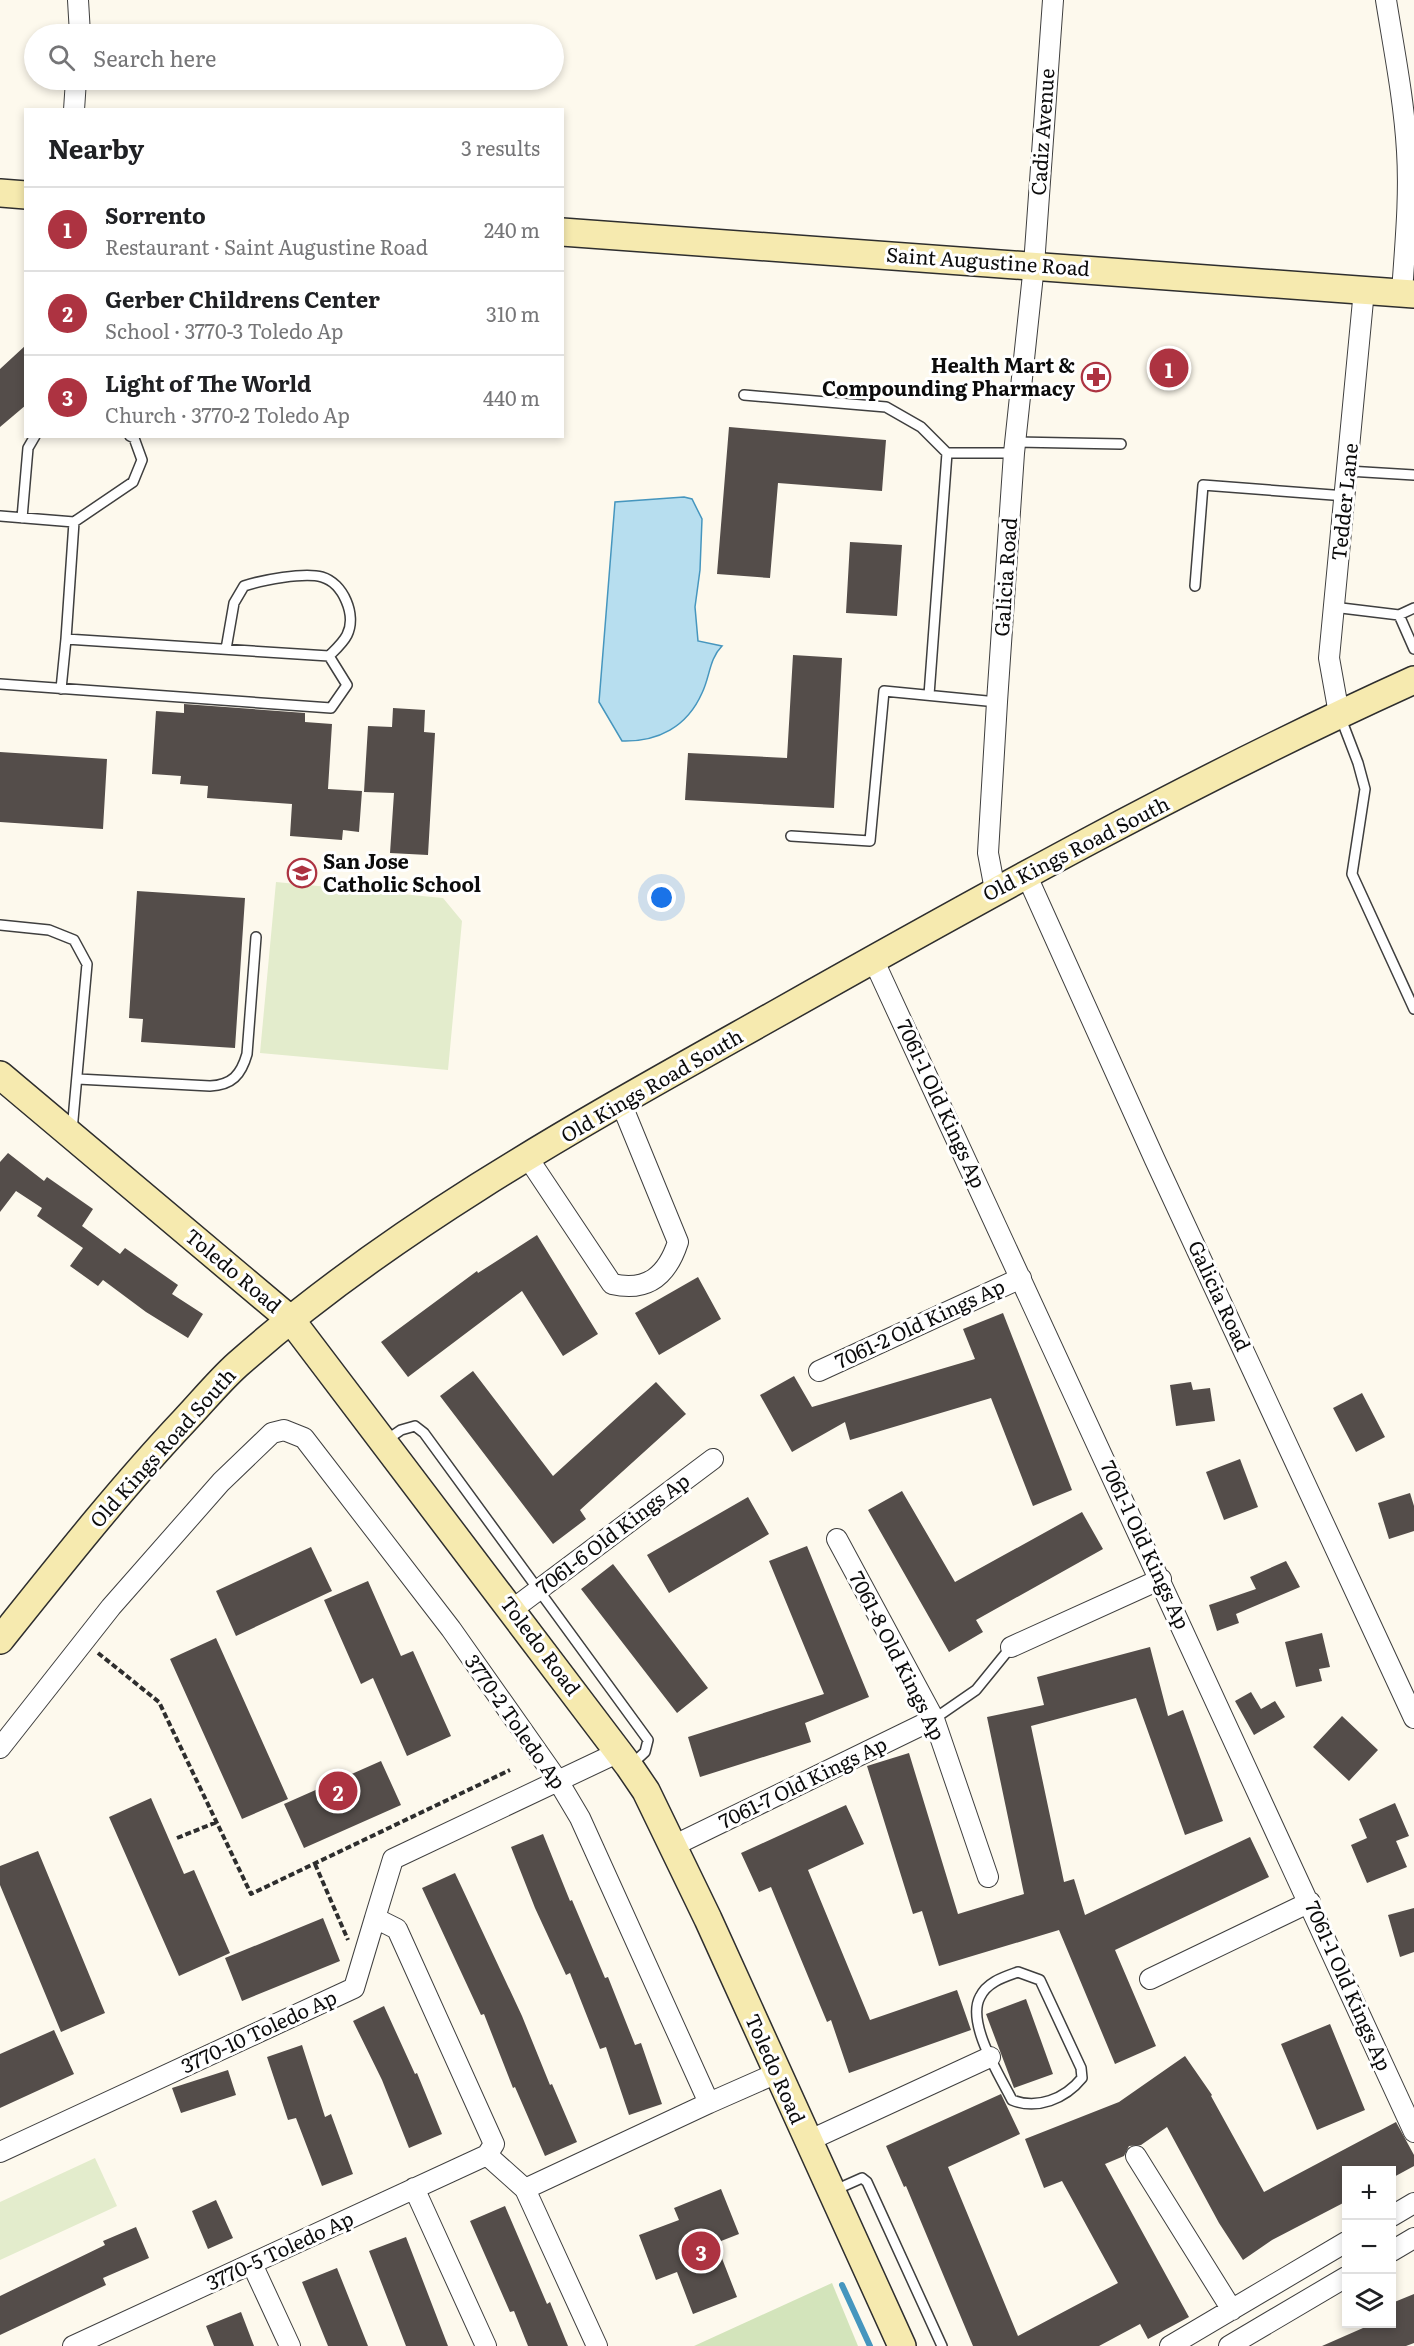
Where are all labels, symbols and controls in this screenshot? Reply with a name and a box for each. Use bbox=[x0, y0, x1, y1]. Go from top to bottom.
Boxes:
search box bbox=[24, 24, 564, 90]
icon: search bbox=[45, 41, 78, 74]
text: Search here bbox=[93, 41, 216, 74]
street label: Cadiz Avenue bbox=[1022, 67, 1060, 196]
text: Nearby bbox=[48, 128, 144, 167]
text: 3 results bbox=[461, 132, 540, 162]
text: Sorrento bbox=[105, 198, 206, 231]
text: 1 bbox=[63, 214, 72, 244]
text: 240 m bbox=[484, 214, 540, 244]
text: Restaurant · Saint Augustine Road bbox=[105, 231, 428, 261]
street label: Saint Augustine Road bbox=[885, 238, 1091, 282]
text: Gerber Childrens Center bbox=[105, 282, 380, 315]
text: 2 bbox=[62, 298, 73, 328]
text: 310 m bbox=[486, 298, 540, 328]
text: School · 3770-3 Toledo Ap bbox=[105, 315, 343, 345]
pin: 1 bbox=[1150, 346, 1188, 391]
place label: Health Mart & Compounding Pharmacy bbox=[822, 349, 1076, 402]
pharmacy icon: Health Mart & Compounding Pharmacy bbox=[1080, 361, 1112, 393]
text: Light of The World bbox=[105, 366, 312, 399]
text: 3 bbox=[62, 382, 73, 412]
text: 440 m bbox=[483, 382, 540, 412]
text: Church · 3770-2 Toledo Ap bbox=[105, 399, 350, 429]
street label: Tedder Lane bbox=[1322, 441, 1364, 562]
street label: Galicia Road bbox=[985, 516, 1023, 637]
street label: Old Kings Road South bbox=[976, 787, 1174, 907]
place label: San Jose Catholic School bbox=[323, 845, 481, 898]
school or university icon: San Jose Catholic School bbox=[286, 857, 318, 889]
your location bbox=[647, 883, 676, 912]
street label: 7061-1 Old Kings Ap bbox=[891, 1014, 995, 1192]
street label: Old Kings Road South bbox=[554, 1020, 748, 1149]
street label: Toledo Road bbox=[179, 1220, 289, 1319]
street label: Galicia Road bbox=[1182, 1235, 1260, 1355]
street label: 7061-2 Old Kings Ap bbox=[829, 1270, 1009, 1375]
street label: Old Kings Road South bbox=[81, 1360, 242, 1533]
street label: 7061-1 Old Kings Ap bbox=[1095, 1455, 1199, 1633]
street label: 7061-6 Old Kings Ap bbox=[529, 1465, 695, 1600]
street label: 7061-8 Old Kings Ap bbox=[843, 1565, 954, 1745]
street label: Toledo Road bbox=[494, 1589, 589, 1701]
street label: 3770-2 Toledo Ap bbox=[459, 1647, 574, 1794]
street label: 7061-7 Old Kings Ap bbox=[713, 1727, 891, 1835]
pin: 2 bbox=[318, 1768, 358, 1814]
street label: 7061-1 Old Kings Ap bbox=[1299, 1896, 1401, 2075]
street label: 3770-10 Toledo Ap bbox=[175, 1981, 341, 2079]
street label: Toledo Road bbox=[739, 2008, 815, 2128]
map controls bbox=[1342, 2166, 1396, 2328]
button: + bbox=[1342, 2166, 1396, 2220]
street label: 3770-5 Toledo Ap bbox=[201, 2202, 358, 2296]
button: − bbox=[1342, 2220, 1396, 2274]
pin: 3 bbox=[682, 2228, 720, 2274]
button: layers bbox=[1342, 2274, 1396, 2328]

